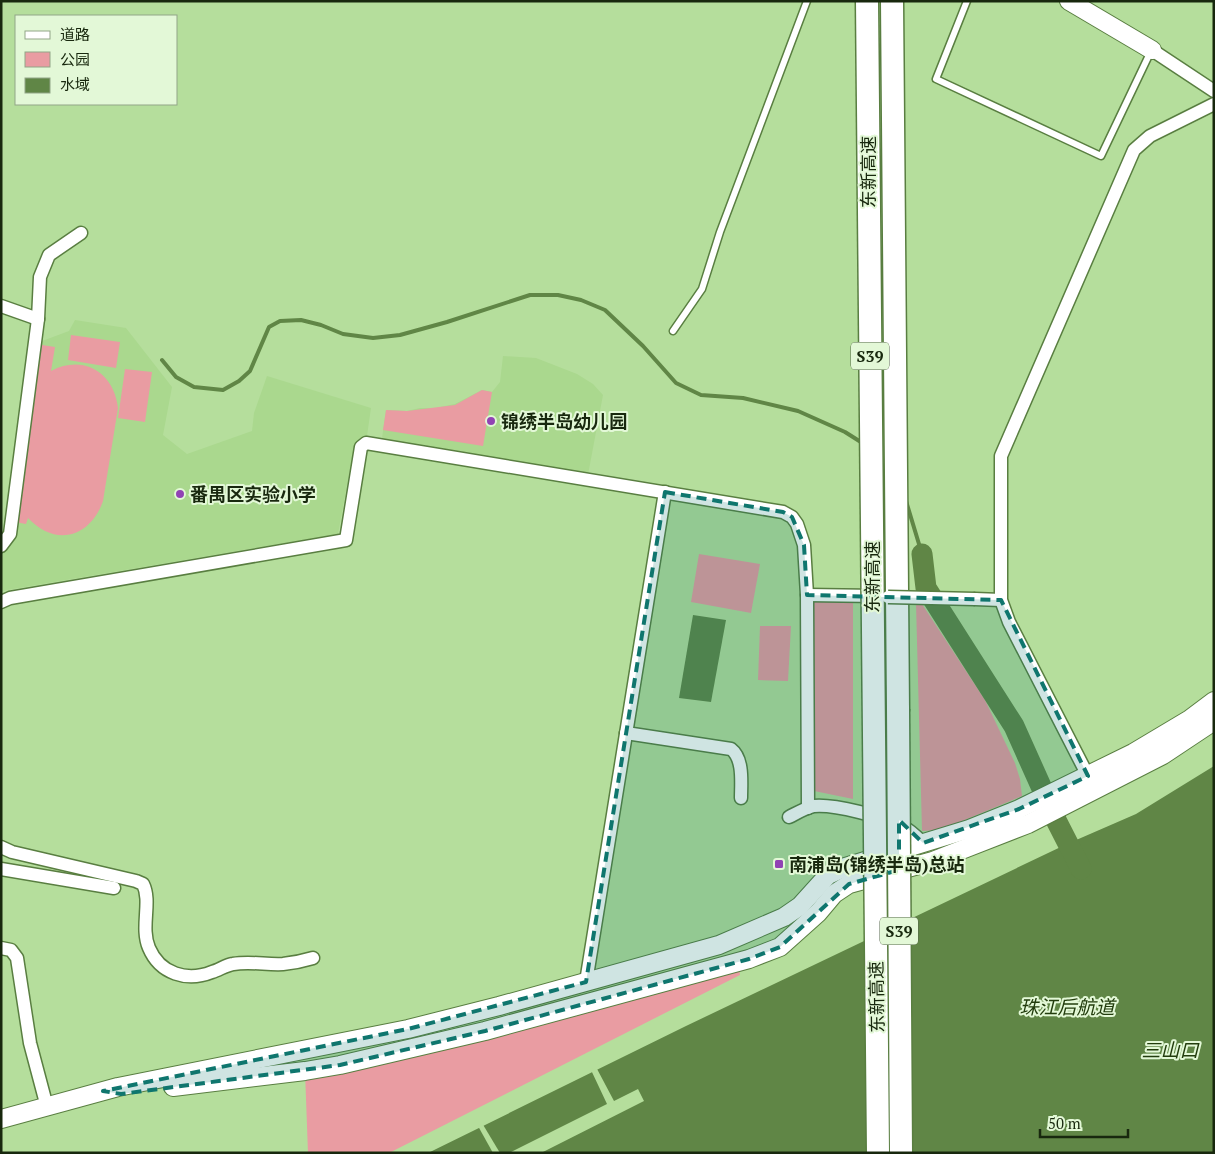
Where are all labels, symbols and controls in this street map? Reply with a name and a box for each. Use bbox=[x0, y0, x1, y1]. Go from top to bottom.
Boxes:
legend bbox=[15, 15, 178, 105]
text: 道路 bbox=[60, 24, 90, 44]
text: 公园 bbox=[60, 49, 90, 69]
text: 水域 bbox=[60, 74, 90, 94]
street label: 东新高速 bbox=[856, 136, 880, 208]
road number: S39 bbox=[851, 342, 889, 370]
place label: 锦绣半岛幼儿园 bbox=[501, 409, 627, 433]
marker: 锦绣半岛幼儿园 bbox=[485, 415, 497, 427]
place label: 番禺区实验小学 bbox=[190, 482, 316, 506]
marker: 番禺区实验小学 bbox=[174, 488, 186, 500]
street label: 东新高速 bbox=[860, 541, 884, 613]
place label: 南浦岛(锦绣半岛)总站 bbox=[789, 852, 965, 876]
marker: 南浦岛(锦绣半岛)总站 bbox=[773, 858, 785, 870]
road number: S39 bbox=[880, 918, 918, 944]
street label: 东新高速 bbox=[863, 961, 889, 1033]
water label: 珠江后航道 bbox=[1019, 994, 1117, 1019]
water label: 三山口 bbox=[1141, 1037, 1200, 1062]
scale bar bbox=[1040, 1106, 1128, 1138]
text: 50 m bbox=[1048, 1113, 1081, 1133]

